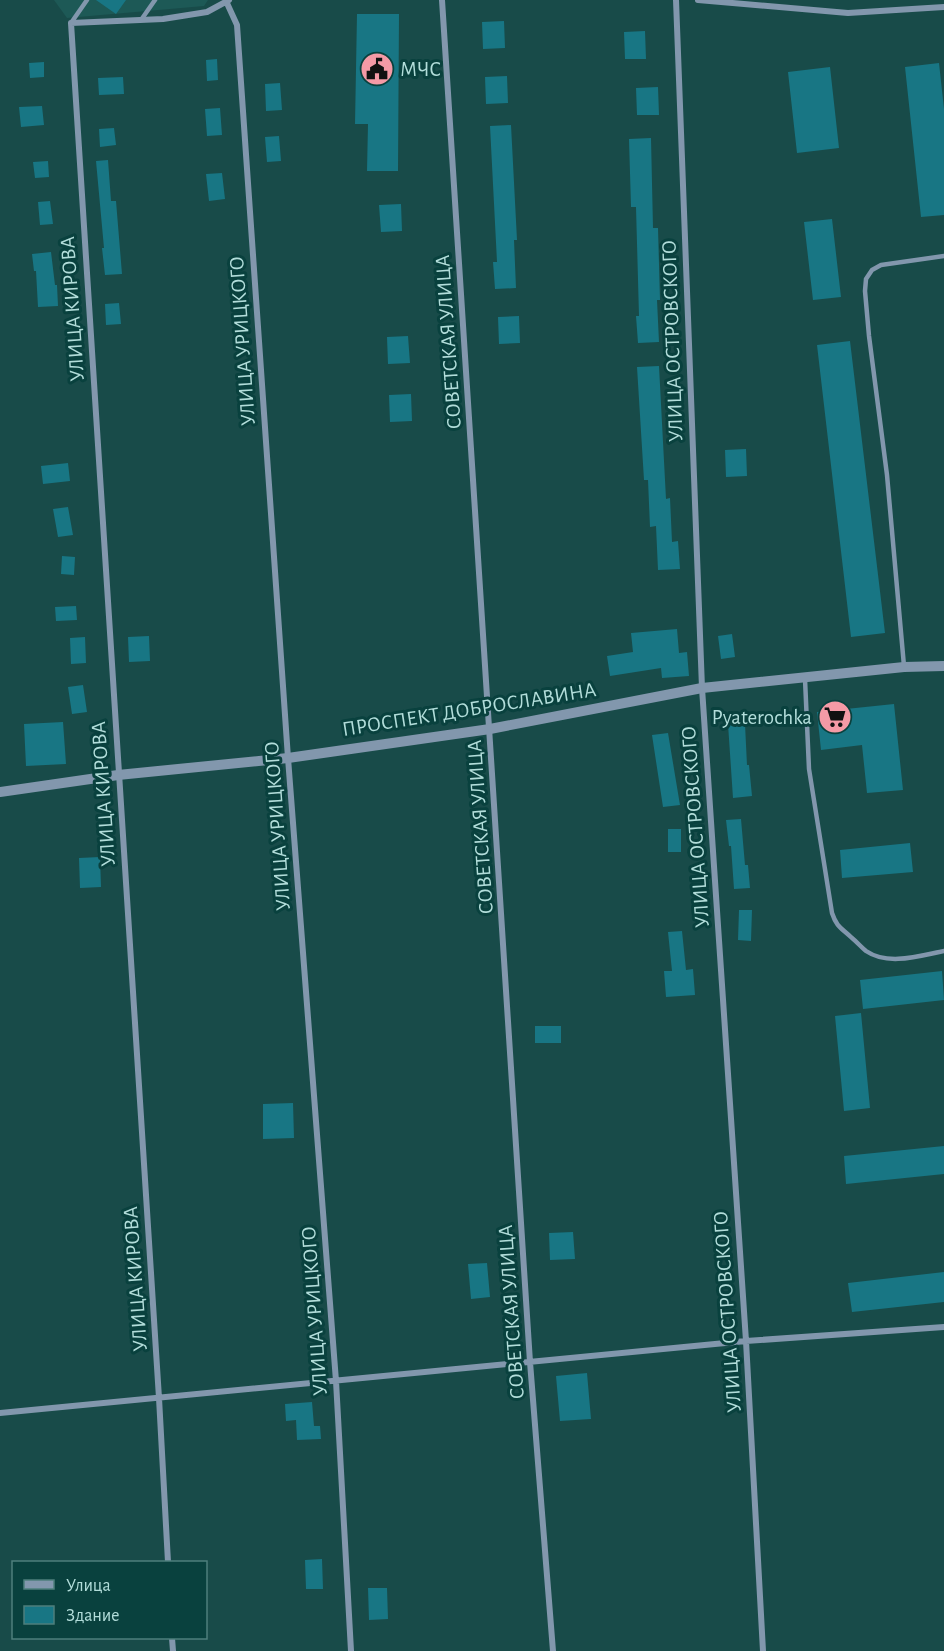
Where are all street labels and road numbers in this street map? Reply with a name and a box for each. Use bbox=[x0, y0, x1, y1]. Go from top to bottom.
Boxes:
street label: УЛИЦА КИРОВА bbox=[57, 236, 88, 382]
street label: УЛИЦА ОСТРОВСКОГО bbox=[658, 240, 687, 442]
street label: СОВЕТСКАЯ УЛИЦА bbox=[432, 254, 465, 430]
street label: УЛИЦА УРИЦКОГО bbox=[226, 256, 259, 426]
street label: ПРОСПЕКТ ДОБРОСЛАВИНА bbox=[341, 679, 598, 740]
street label: УЛИЦА КИРОВА bbox=[88, 721, 119, 867]
street label: УЛИЦА ОСТРОВСКОГО bbox=[678, 725, 713, 928]
street label: СОВЕТСКАЯ УЛИЦА bbox=[464, 739, 497, 915]
street label: УЛИЦА УРИЦКОГО bbox=[261, 741, 294, 911]
street label: УЛИЦА КИРОВА bbox=[120, 1206, 151, 1352]
street label: УЛИЦА ОСТРОВСКОГО bbox=[710, 1210, 745, 1413]
street label: СОВЕТСКАЯ УЛИЦА bbox=[495, 1224, 528, 1400]
street label: УЛИЦА УРИЦКОГО bbox=[298, 1226, 331, 1396]

